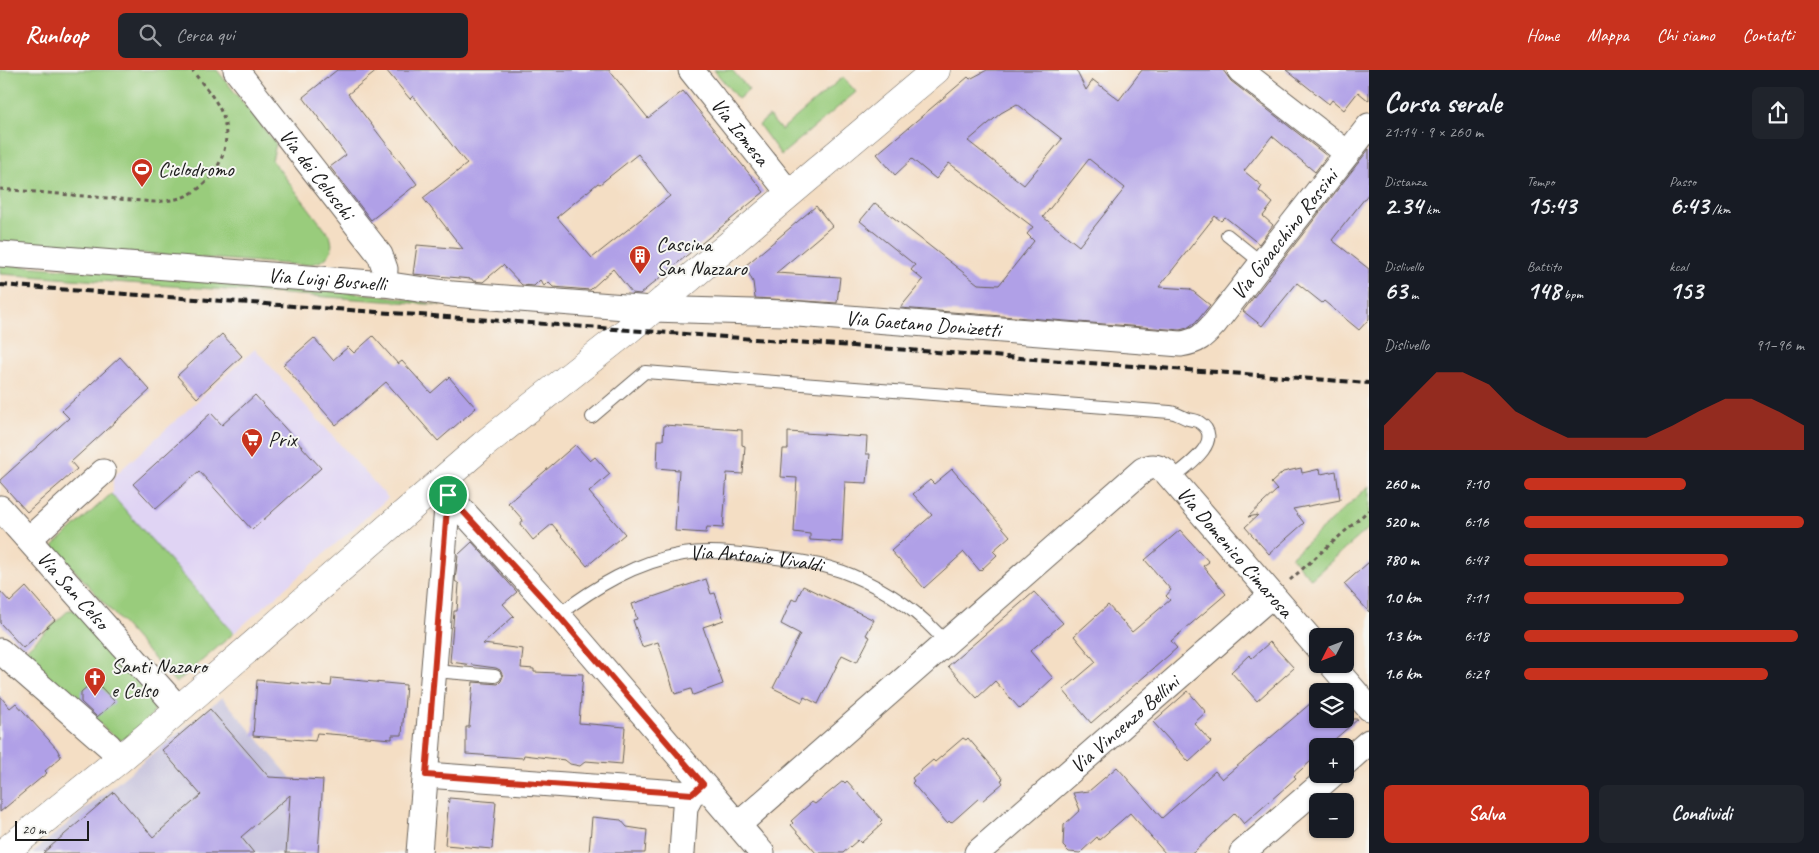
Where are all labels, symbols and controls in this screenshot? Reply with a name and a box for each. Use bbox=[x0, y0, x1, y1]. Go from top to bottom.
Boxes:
search box bbox=[118, 13, 468, 58]
text: Runloop bbox=[25, 20, 88, 50]
icon: search bbox=[136, 21, 164, 49]
text: Cerca qui bbox=[176, 23, 235, 47]
text: Home bbox=[1527, 24, 1559, 46]
text: Mappa bbox=[1587, 24, 1629, 46]
text: Chi siamo bbox=[1657, 24, 1715, 46]
text: Contatti bbox=[1743, 24, 1794, 46]
text: Corsa serale bbox=[1384, 85, 1502, 120]
button: share bbox=[1752, 87, 1804, 139]
street label: Via Icmesa bbox=[705, 93, 776, 172]
text: 21:14 · 9 × 260 m bbox=[1384, 122, 1483, 142]
street label: Via dei Celuschi bbox=[274, 124, 362, 227]
place label: Ciclodromo bbox=[158, 156, 235, 182]
sports icon: Ciclodromo bbox=[130, 157, 154, 188]
street label: Via Gioacchino Rossini bbox=[1225, 162, 1345, 305]
text: Distanza bbox=[1384, 173, 1426, 190]
text: Tempo bbox=[1527, 173, 1554, 190]
text: Passo bbox=[1669, 173, 1696, 190]
text: 2.34 bbox=[1384, 190, 1423, 222]
text: 15:43 bbox=[1527, 190, 1576, 222]
text: 6:43 bbox=[1669, 190, 1709, 222]
text: km bbox=[1423, 201, 1440, 218]
text: /km bbox=[1709, 201, 1730, 218]
place label: Cascina San Nazzaro bbox=[656, 231, 748, 281]
building icon: Cascina San Nazzaro bbox=[628, 244, 652, 275]
text: Dislivello bbox=[1384, 258, 1424, 275]
text: Battito bbox=[1527, 258, 1562, 275]
text: kcal bbox=[1669, 258, 1688, 275]
street label: Via Luigi Busnelli bbox=[267, 262, 390, 297]
text: 63 bbox=[1384, 275, 1407, 307]
text: 148 bbox=[1527, 275, 1560, 307]
text: 153 bbox=[1669, 275, 1703, 307]
text: m bbox=[1407, 286, 1418, 303]
text: bpm bbox=[1560, 286, 1583, 303]
street label: Via Gaetano Donizetti bbox=[845, 305, 1005, 343]
text: Dislivello bbox=[1384, 335, 1429, 355]
text: 91–96 m bbox=[1755, 335, 1804, 355]
place label: Prix bbox=[268, 426, 298, 452]
supermarket icon: Prix bbox=[240, 427, 264, 458]
pin bbox=[427, 474, 469, 516]
text: 260 m bbox=[1384, 474, 1419, 494]
text: 7:10 bbox=[1464, 474, 1489, 494]
icon: arrive bbox=[434, 481, 462, 509]
street label: Via Domenico Cimarosa bbox=[1171, 481, 1300, 624]
text: 520 m bbox=[1384, 512, 1418, 532]
text: 6:16 bbox=[1464, 512, 1489, 532]
street label: Via Antonio Vivaldi bbox=[689, 539, 828, 579]
street label: Via San Celso bbox=[31, 546, 117, 637]
text: 780 m bbox=[1384, 550, 1419, 570]
text: 6:47 bbox=[1464, 550, 1489, 570]
text: 1.0 km bbox=[1384, 588, 1421, 608]
text: 7:11 bbox=[1464, 588, 1489, 608]
text: 1.3 km bbox=[1384, 626, 1421, 646]
text: 6:18 bbox=[1464, 626, 1489, 646]
north arrow bbox=[1309, 628, 1354, 672]
map controls bbox=[1309, 628, 1354, 838]
place label: Santi Nazaro e Celso bbox=[111, 653, 209, 703]
text: 1.6 km bbox=[1384, 664, 1422, 684]
text: 6:29 bbox=[1464, 664, 1489, 684]
church icon: Santi Nazaro e Celso bbox=[83, 666, 107, 697]
street label: Via Vincenzo Bellini bbox=[1065, 667, 1187, 779]
button: layers bbox=[1309, 683, 1354, 728]
button: + bbox=[1309, 738, 1354, 783]
button: Salva bbox=[1384, 785, 1589, 843]
button: Condividi bbox=[1599, 785, 1804, 843]
button: − bbox=[1309, 793, 1354, 838]
scale bar bbox=[15, 818, 89, 841]
text: 20 m bbox=[22, 821, 46, 838]

